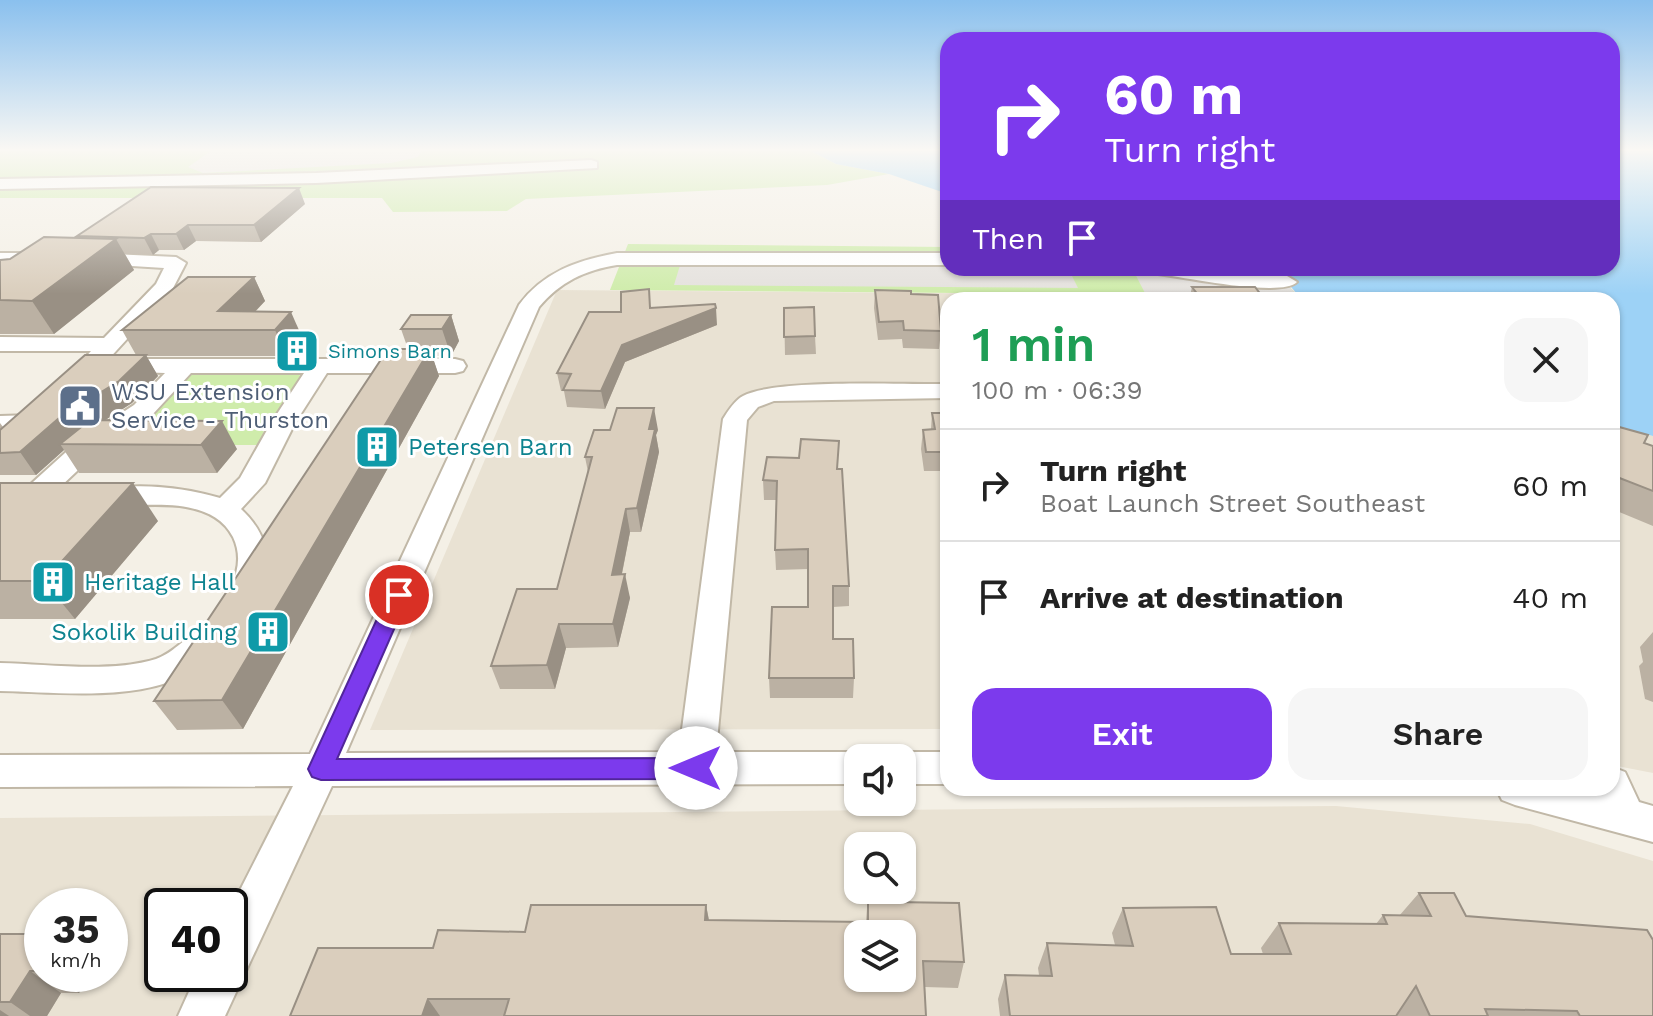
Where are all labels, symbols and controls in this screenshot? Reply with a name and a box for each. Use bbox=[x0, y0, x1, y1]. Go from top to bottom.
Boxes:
text: 60 m bbox=[1104, 62, 1243, 128]
icon: right bbox=[972, 64, 1076, 168]
text: Turn right bbox=[1104, 129, 1275, 171]
icon: arrive bbox=[1060, 216, 1104, 260]
text: Then bbox=[972, 221, 1044, 256]
text: 1 min bbox=[972, 316, 1095, 373]
button: close bbox=[1504, 318, 1588, 402]
building icon: Simons Barn bbox=[273, 327, 321, 375]
place label: Simons Barn bbox=[328, 339, 452, 363]
text: 100 m · 06:39 bbox=[972, 375, 1143, 405]
place label: WSU Extension Service - Thurston bbox=[111, 378, 329, 434]
public building icon: WSU Extension Service - Thurston bbox=[56, 382, 104, 430]
building icon: Petersen Barn bbox=[353, 423, 401, 471]
place label: Petersen Barn bbox=[408, 433, 573, 461]
text: Turn right bbox=[1040, 453, 1186, 488]
icon: right bbox=[972, 463, 1016, 507]
text: 60 m bbox=[1512, 468, 1588, 503]
text: Boat Launch Street Southeast bbox=[1040, 488, 1425, 518]
building icon: Heritage Hall bbox=[29, 558, 77, 606]
pin bbox=[365, 561, 433, 629]
place label: Heritage Hall bbox=[84, 568, 236, 596]
icon: arrive bbox=[377, 573, 421, 617]
icon: arrive bbox=[972, 575, 1016, 619]
text: Arrive at destination bbox=[1040, 580, 1344, 615]
text: 40 m bbox=[1512, 580, 1588, 615]
building icon: Sokolik Building bbox=[244, 608, 292, 656]
place label: Sokolik Building bbox=[51, 618, 237, 646]
button: Exit bbox=[972, 688, 1272, 780]
button: Share bbox=[1288, 688, 1588, 780]
position arrow bbox=[654, 726, 738, 810]
map controls bbox=[844, 744, 916, 992]
button: sound bbox=[844, 744, 916, 816]
button: search bbox=[844, 832, 916, 904]
speed limit sign: 40 bbox=[144, 888, 248, 992]
text: 35 bbox=[52, 906, 100, 953]
button: layers bbox=[844, 920, 916, 992]
text: km/h bbox=[50, 948, 102, 972]

